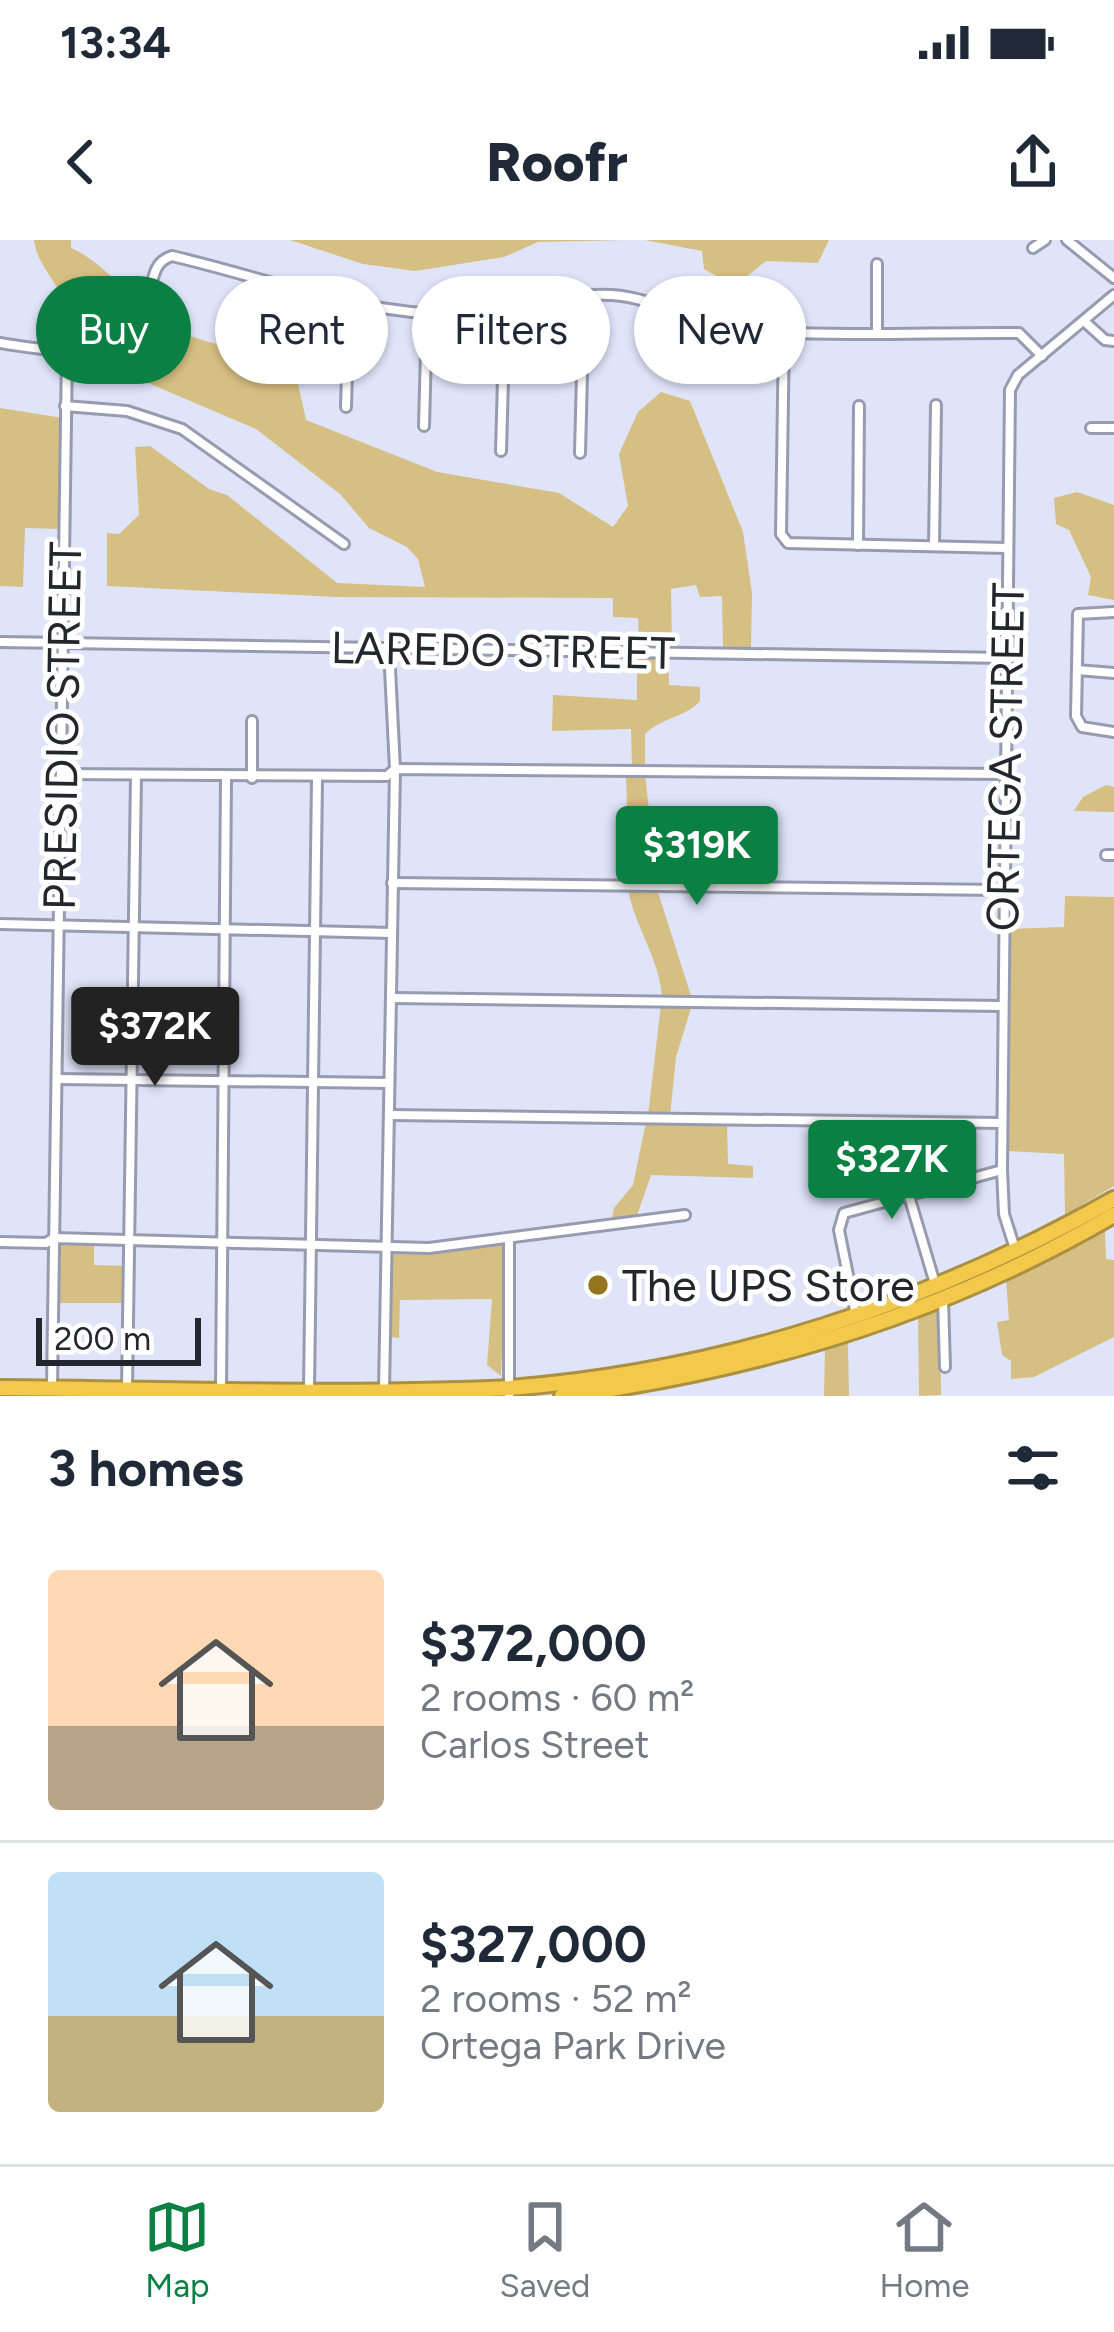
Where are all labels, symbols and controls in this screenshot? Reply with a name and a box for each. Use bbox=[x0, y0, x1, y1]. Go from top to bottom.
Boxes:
text: 13:34 bbox=[60, 15, 171, 69]
icon: back bbox=[48, 129, 114, 195]
icon: share bbox=[1000, 129, 1066, 195]
text: Roofr bbox=[486, 130, 628, 195]
chip: Buy bbox=[36, 276, 191, 384]
chip: Rent bbox=[215, 276, 388, 384]
chip: Filters bbox=[412, 276, 610, 384]
chip: New bbox=[634, 276, 806, 384]
street label: PRESIDIO STREET bbox=[32, 541, 92, 911]
street label: ORTEGA STREET bbox=[975, 582, 1035, 932]
street label: LAREDO STREET bbox=[330, 620, 676, 680]
pin: $319K bbox=[613, 806, 781, 908]
text: $319K bbox=[643, 821, 751, 868]
pin: $372K bbox=[71, 987, 239, 1089]
text: $372K bbox=[98, 1002, 212, 1049]
pin: $327K bbox=[808, 1120, 976, 1222]
text: $327K bbox=[835, 1135, 949, 1182]
place label: The UPS Store bbox=[622, 1258, 915, 1312]
marker: The UPS Store bbox=[585, 1272, 611, 1298]
scale bar bbox=[36, 1312, 201, 1365]
text: 200 m bbox=[54, 1319, 151, 1358]
icon: filters bbox=[1000, 1435, 1066, 1501]
text: 3 homes bbox=[48, 1438, 244, 1499]
text: $372,000 bbox=[420, 1613, 647, 1674]
icon: home bbox=[144, 1618, 288, 1762]
text: 2 rooms · 60 m² bbox=[420, 1674, 694, 1721]
text: Carlos Street bbox=[420, 1721, 649, 1768]
text: $327,000 bbox=[420, 1914, 647, 1975]
icon: home bbox=[144, 1920, 288, 2064]
text: 2 rooms · 52 m² bbox=[420, 1975, 692, 2022]
text: Ortega Park Drive bbox=[420, 2022, 726, 2069]
tab: Map bbox=[144, 2194, 210, 2305]
tab: Saved bbox=[499, 2194, 590, 2305]
tab: Home bbox=[879, 2194, 969, 2305]

